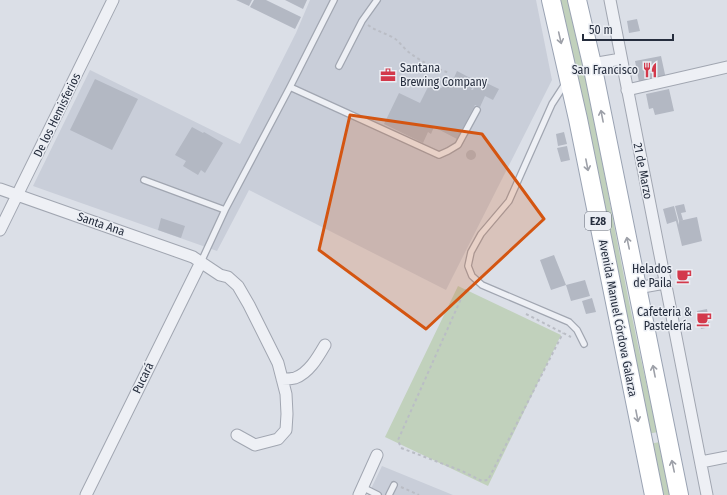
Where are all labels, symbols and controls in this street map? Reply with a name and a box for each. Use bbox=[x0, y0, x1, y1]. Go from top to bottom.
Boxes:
scale bar bbox=[583, 16, 673, 42]
text: 50 m bbox=[589, 23, 613, 37]
one-way arrow bbox=[556, 31, 564, 44]
place label: Santana Brewing Company bbox=[400, 61, 488, 89]
restaurant icon: San Francisco bbox=[641, 61, 659, 79]
place label: San Francisco bbox=[572, 63, 638, 77]
office icon: Santana Brewing Company bbox=[379, 66, 397, 84]
street label: De los Hemisferios bbox=[31, 71, 83, 159]
one-way arrow bbox=[598, 110, 606, 123]
street label: 21 de Marzo bbox=[631, 142, 655, 200]
one-way arrow bbox=[583, 158, 591, 171]
street label: Santa Ana bbox=[75, 209, 127, 239]
road number: E28 bbox=[585, 212, 611, 230]
one-way arrow bbox=[624, 237, 632, 250]
street label: Avenida Manuel Córdova Galarza bbox=[596, 238, 640, 398]
place label: Helados de Paila bbox=[632, 262, 672, 290]
cafe icon: Helados de Paila bbox=[675, 267, 693, 285]
place label: Cafeteria & Pastelería bbox=[637, 305, 692, 333]
cafe icon: Cafeteria & Pastelería bbox=[695, 310, 713, 328]
street label: Pucará bbox=[130, 360, 157, 396]
one-way arrow bbox=[649, 364, 657, 377]
one-way arrow bbox=[634, 409, 642, 422]
one-way arrow bbox=[668, 459, 676, 472]

